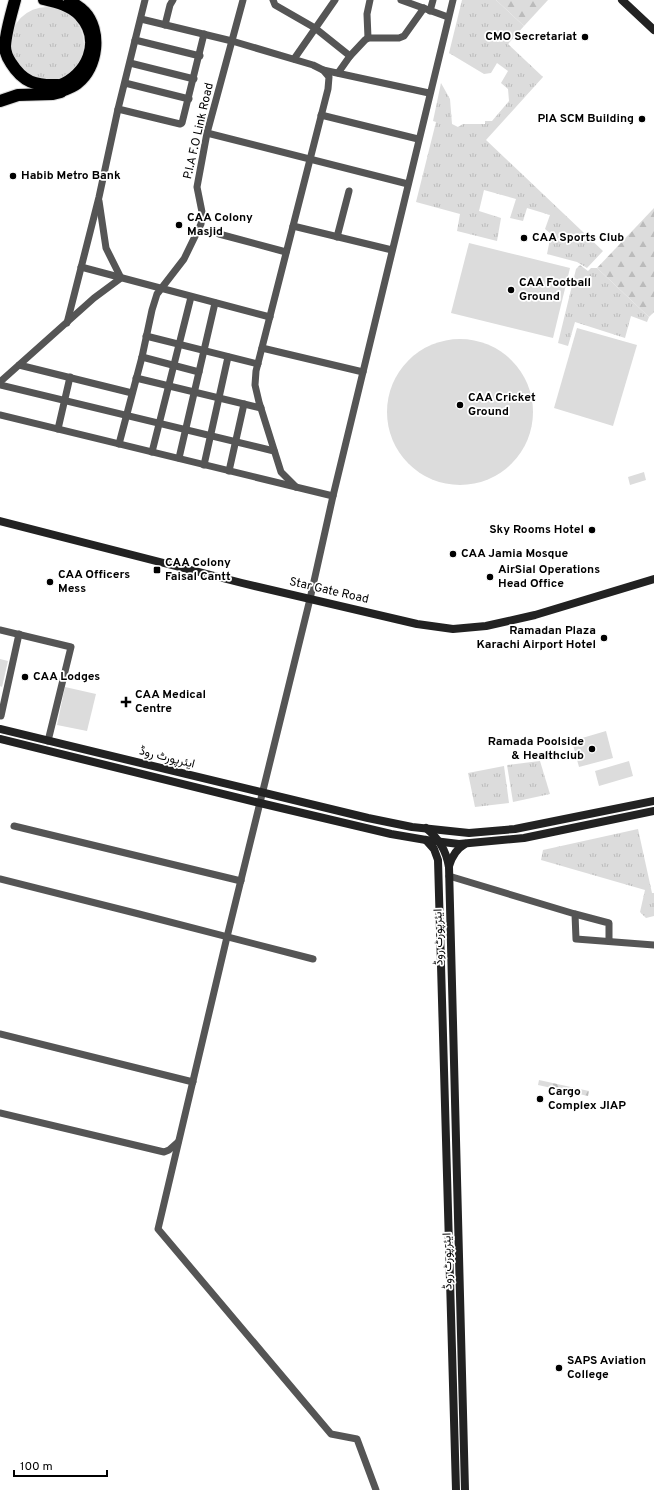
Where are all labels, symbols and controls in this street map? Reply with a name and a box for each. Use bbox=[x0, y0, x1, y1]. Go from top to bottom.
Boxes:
place label: CMO Secretariat bbox=[485, 29, 577, 45]
marker: CMO Secretariat bbox=[580, 32, 590, 42]
street label: P.I.A F.O Link Road bbox=[180, 81, 218, 181]
place label: PIA SCM Building bbox=[537, 111, 634, 127]
marker: PIA SCM Building bbox=[637, 114, 647, 124]
place label: Habib Metro Bank bbox=[21, 168, 121, 184]
marker: Habib Metro Bank bbox=[8, 171, 18, 181]
place label: CAA Colony Masjid bbox=[187, 210, 253, 240]
marker: CAA Colony Masjid bbox=[174, 220, 184, 230]
place label: CAA Sports Club bbox=[532, 230, 624, 246]
marker: CAA Sports Club bbox=[519, 233, 529, 243]
place label: CAA Football Ground bbox=[519, 275, 591, 305]
marker: CAA Football Ground bbox=[506, 285, 516, 295]
place label: CAA Cricket Ground bbox=[468, 390, 536, 420]
marker: CAA Cricket Ground bbox=[455, 400, 465, 410]
place label: Sky Rooms Hotel bbox=[489, 522, 584, 538]
marker: Sky Rooms Hotel bbox=[587, 525, 597, 535]
place label: CAA Jamia Mosque bbox=[461, 546, 569, 562]
marker: CAA Jamia Mosque bbox=[448, 549, 458, 559]
place label: CAA Colony Faisal Cantt bbox=[165, 555, 231, 585]
place label: AirSial Operations Head Office bbox=[498, 562, 600, 592]
marker: CAA Colony Faisal Cantt bbox=[152, 565, 162, 575]
place label: CAA Officers Mess bbox=[58, 567, 130, 597]
marker: AirSial Operations Head Office bbox=[485, 572, 495, 582]
street label: Star Gate Road bbox=[288, 574, 370, 608]
marker: CAA Officers Mess bbox=[45, 577, 55, 587]
place label: Ramadan Plaza Karachi Airport Hotel bbox=[476, 623, 596, 653]
marker: Ramadan Plaza Karachi Airport Hotel bbox=[599, 633, 609, 643]
place label: CAA Lodges bbox=[33, 669, 100, 685]
marker: CAA Lodges bbox=[20, 672, 30, 682]
place label: CAA Medical Centre bbox=[135, 687, 206, 717]
marker: CAA Medical Centre bbox=[120, 696, 132, 708]
place label: Ramada Poolside & Healthclub bbox=[488, 734, 584, 764]
street label: ایئرپورٹ روڈ bbox=[138, 743, 196, 773]
marker: Ramada Poolside & Healthclub bbox=[587, 744, 597, 754]
street label: ایئرپورٹ روڈ bbox=[431, 909, 447, 965]
place label: Cargo Complex JIAP bbox=[548, 1084, 626, 1114]
marker: Cargo Complex JIAP bbox=[535, 1094, 545, 1104]
street label: ایئرپورٹ روڈ bbox=[440, 1233, 456, 1289]
place label: SAPS Aviation College bbox=[567, 1353, 646, 1383]
marker: SAPS Aviation College bbox=[554, 1363, 564, 1373]
scale bar bbox=[14, 1452, 107, 1478]
text: 100 m bbox=[20, 1459, 53, 1475]

